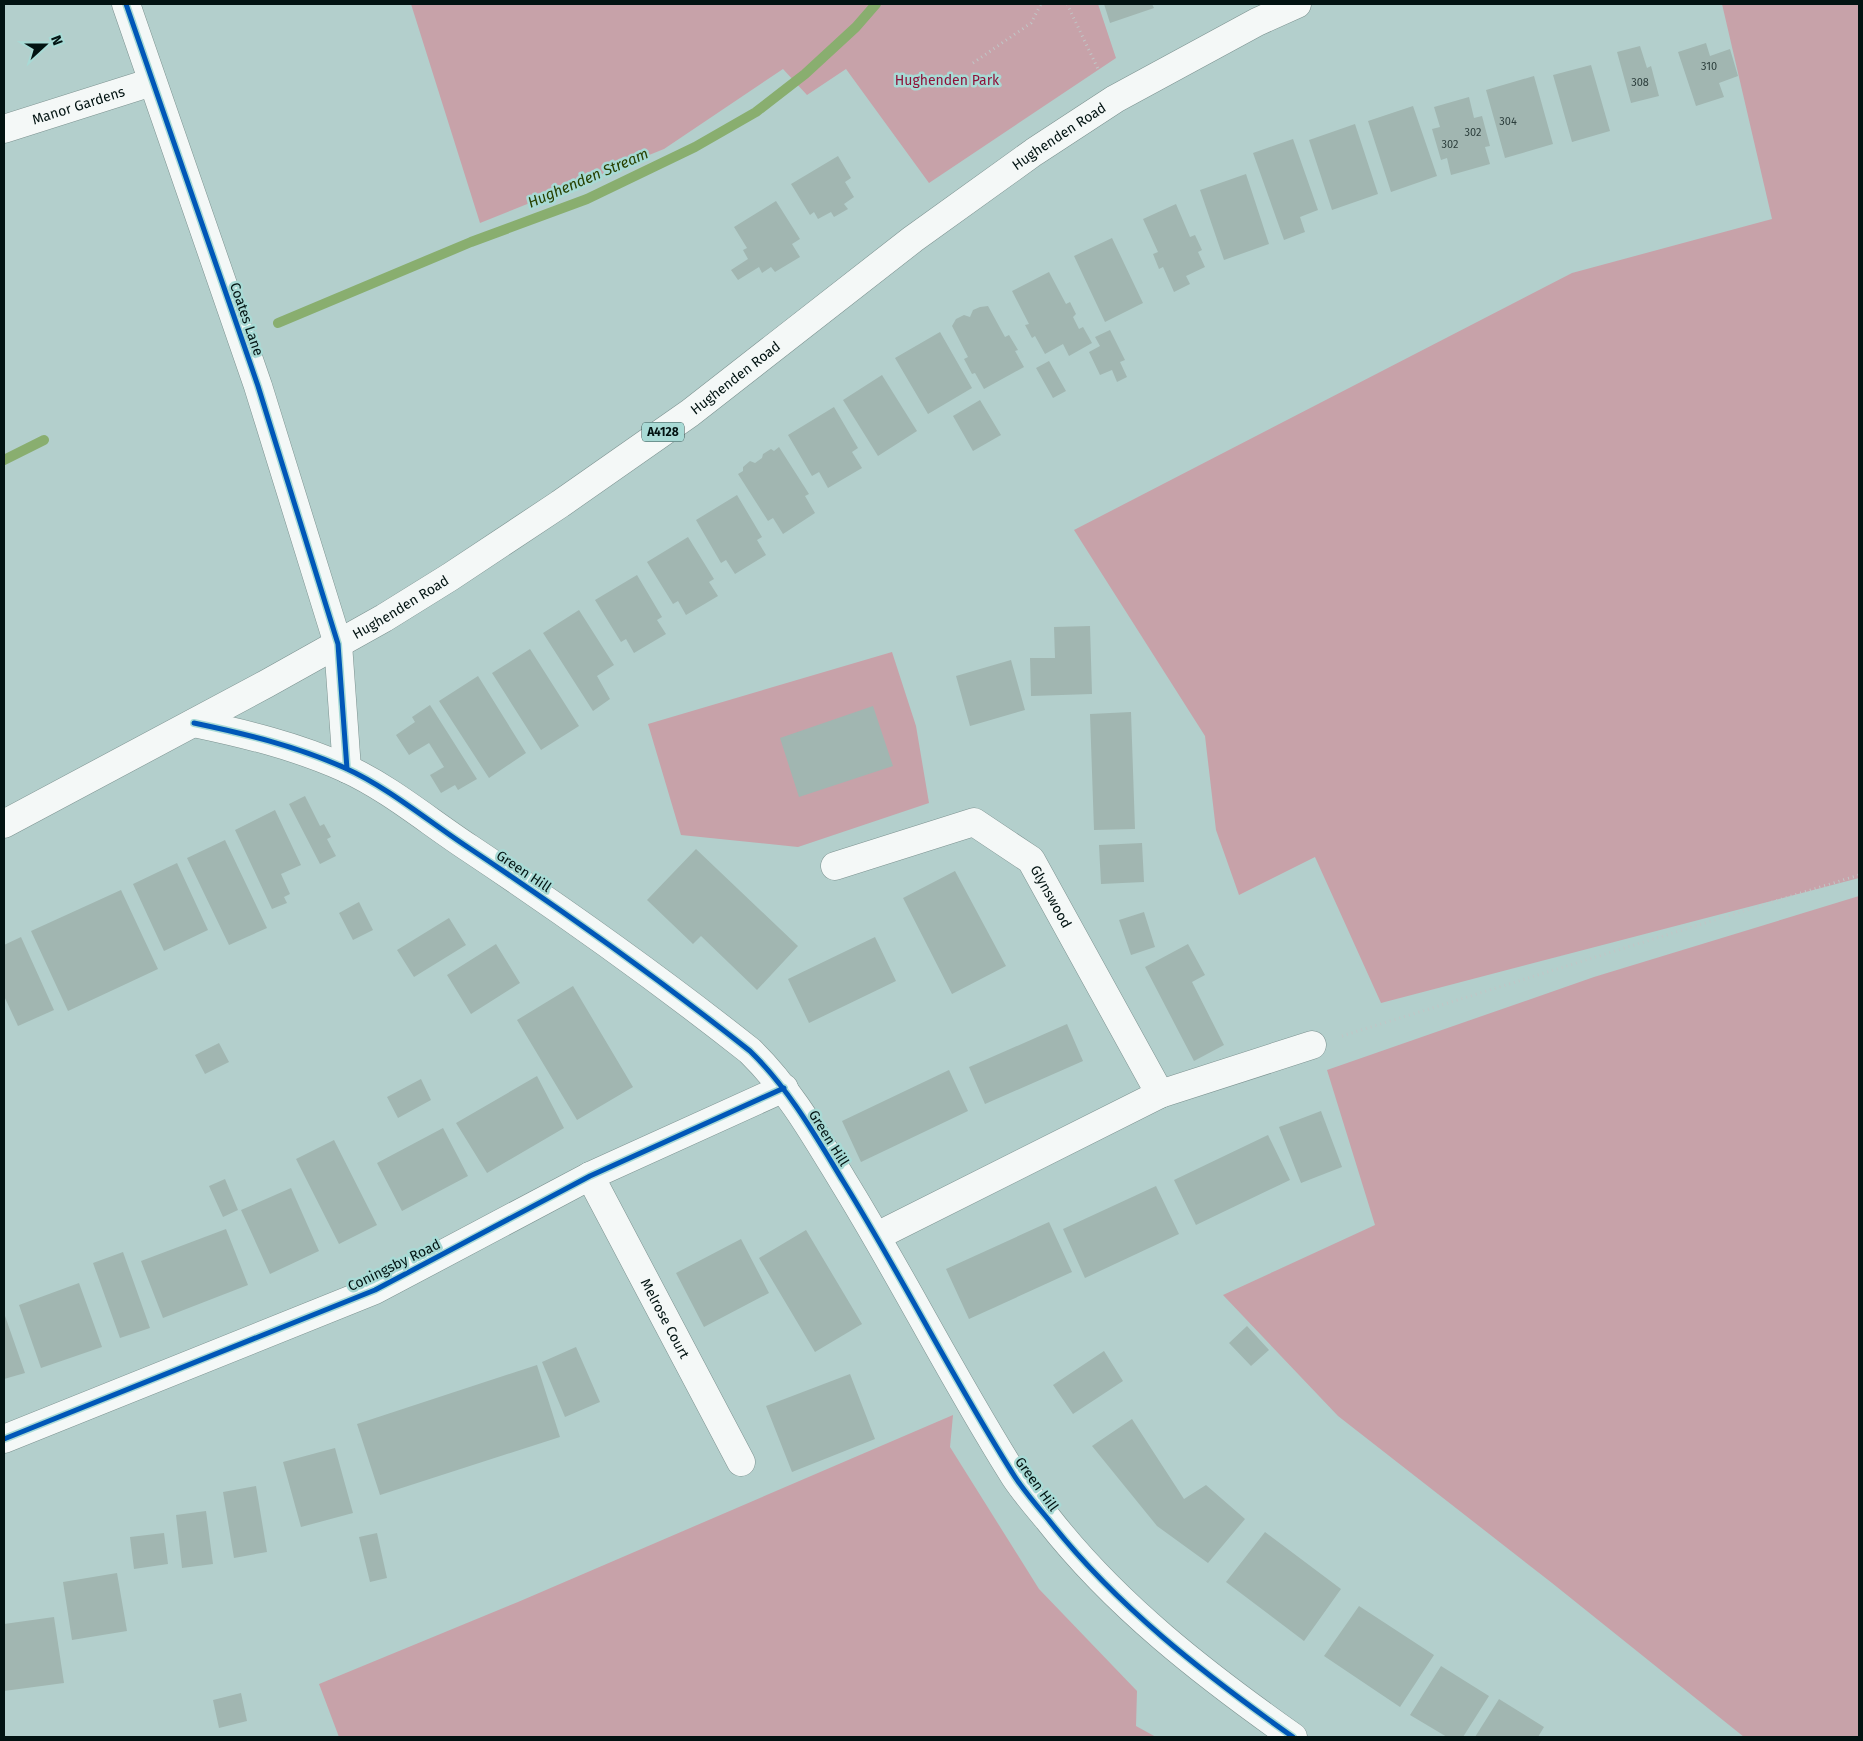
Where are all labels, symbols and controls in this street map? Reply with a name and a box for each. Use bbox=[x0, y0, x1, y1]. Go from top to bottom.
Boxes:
north arrow bbox=[20, 20, 70, 70]
text: N bbox=[47, 33, 66, 48]
house number: 310 bbox=[1701, 60, 1717, 73]
park label: Hughenden Park bbox=[895, 72, 1000, 89]
house number: 308 bbox=[1631, 76, 1649, 89]
street label: Manor Gardens bbox=[30, 83, 127, 129]
street label: Hughenden Road bbox=[1009, 99, 1109, 174]
house number: 304 bbox=[1499, 115, 1517, 128]
house number: 302 bbox=[1465, 126, 1481, 139]
house number: 302 bbox=[1442, 138, 1458, 151]
water label: Hughenden Stream bbox=[525, 144, 651, 212]
street label: Coates Lane bbox=[226, 280, 267, 358]
street label: Hughenden Road bbox=[687, 338, 784, 418]
road number: A4128 bbox=[642, 422, 684, 442]
street label: Hughenden Road bbox=[350, 572, 452, 643]
street label: Green Hill bbox=[493, 847, 554, 896]
street label: Glynswood bbox=[1027, 862, 1075, 931]
street label: Green Hill bbox=[805, 1107, 852, 1169]
street label: Coningsby Road bbox=[345, 1236, 443, 1295]
street label: Melrose Court bbox=[637, 1276, 693, 1362]
street label: Green Hill bbox=[1011, 1454, 1062, 1515]

